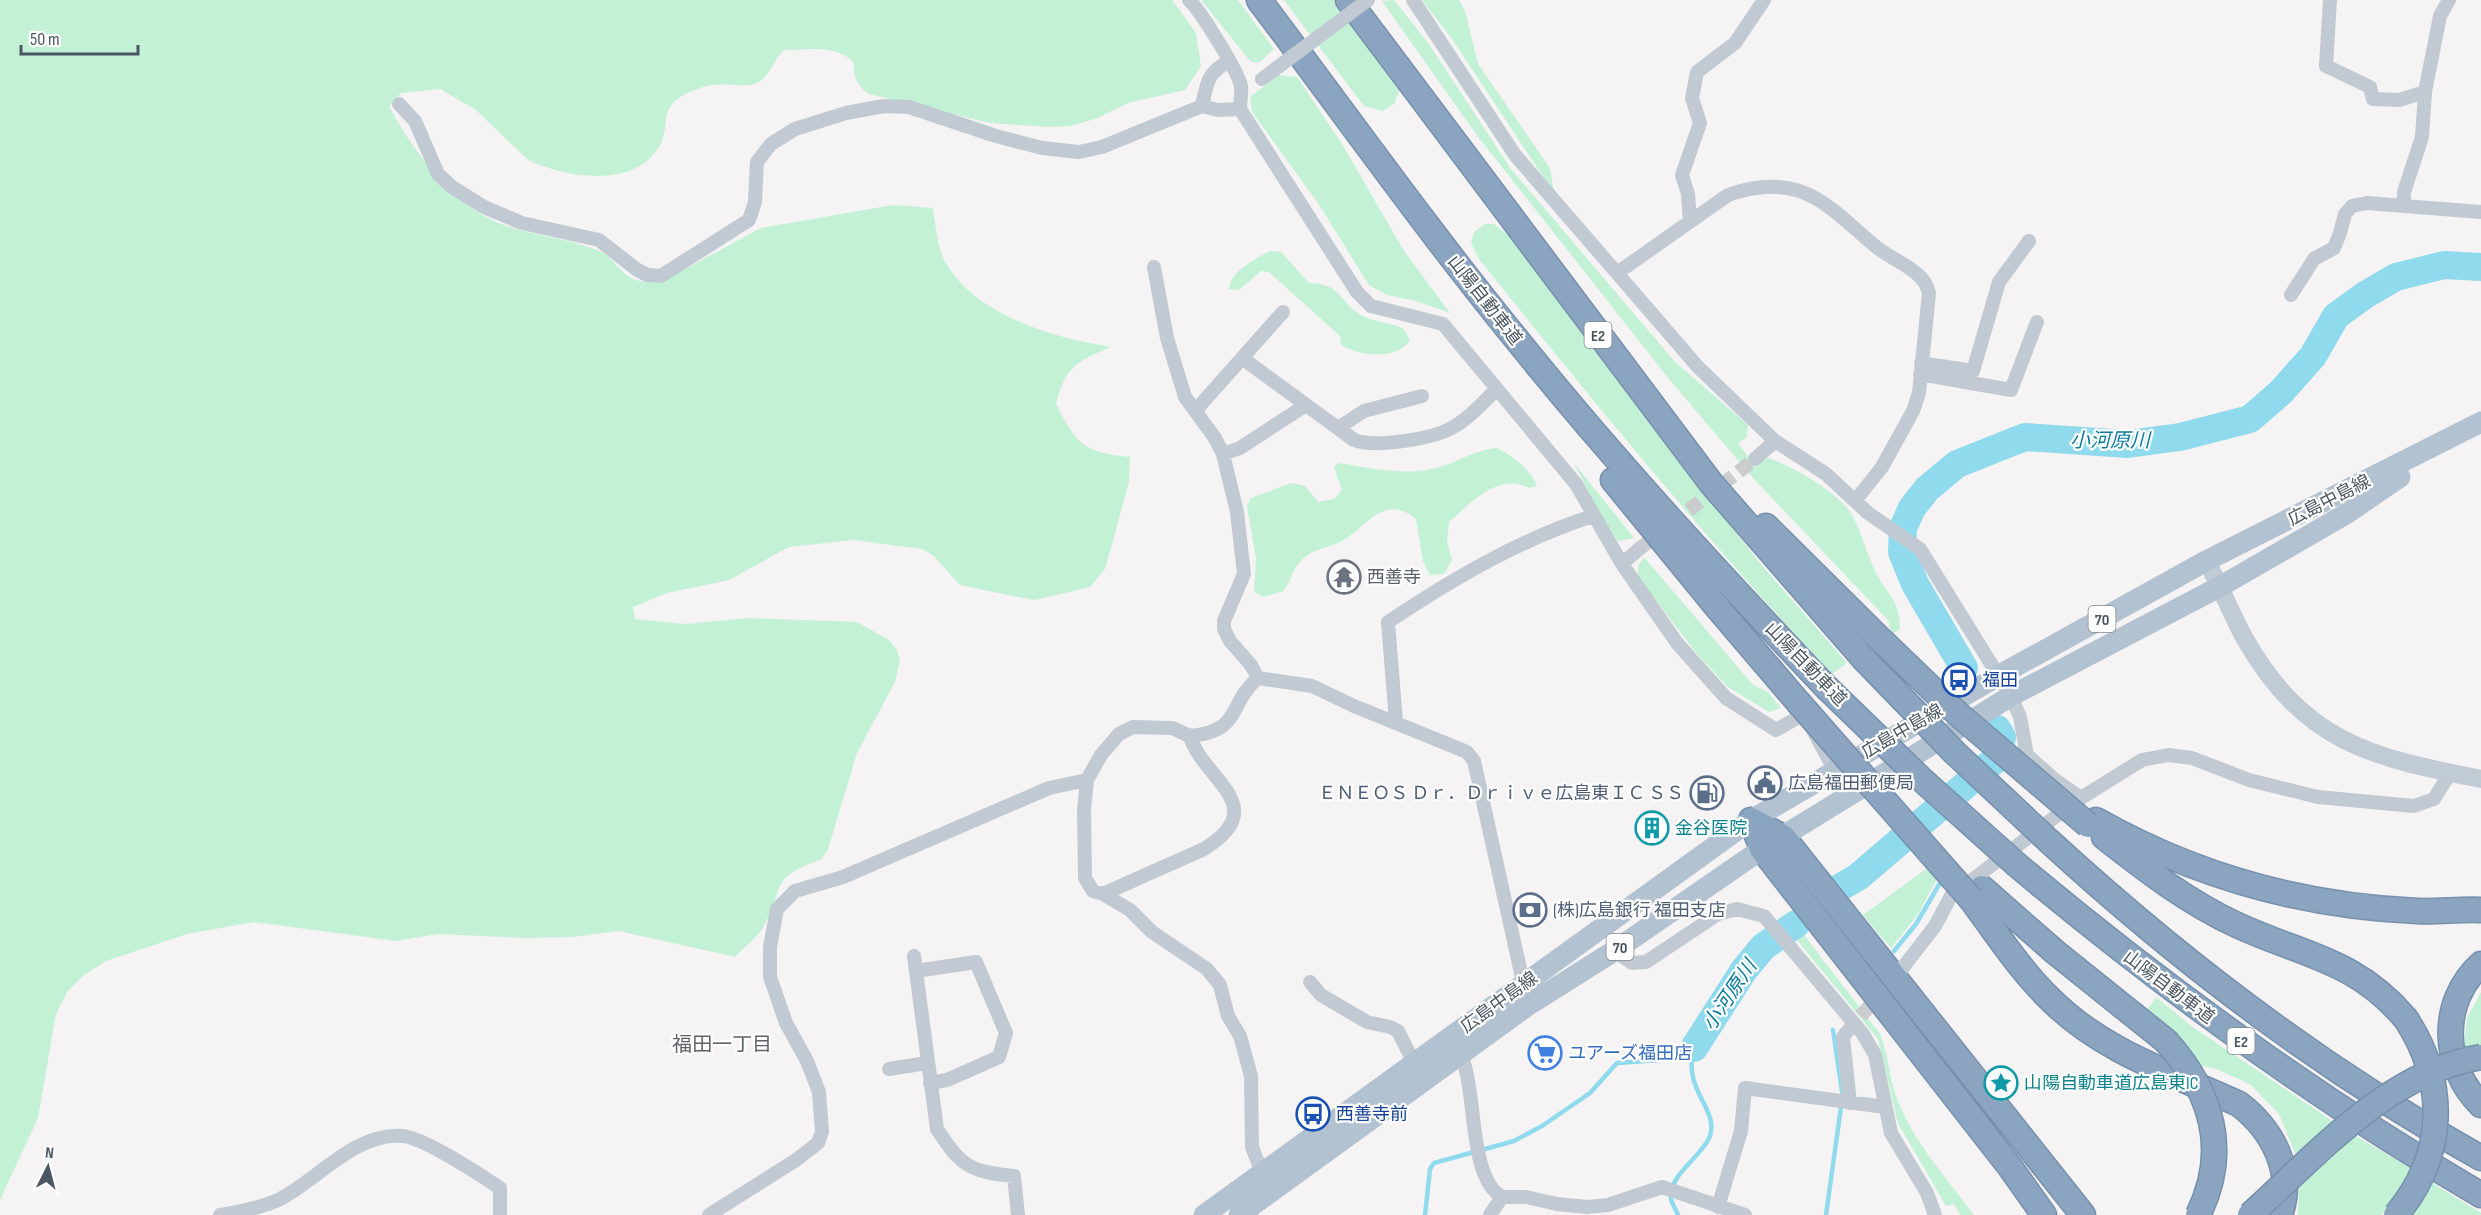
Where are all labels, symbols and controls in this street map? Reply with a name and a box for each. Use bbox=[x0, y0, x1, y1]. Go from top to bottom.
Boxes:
scale bar bbox=[21, 18, 138, 56]
text: 50 m bbox=[30, 29, 60, 50]
street label: 山陽自動車道 bbox=[1443, 251, 1526, 349]
road number: E2 bbox=[1584, 322, 1612, 348]
water label: 小河原川 bbox=[2070, 429, 2152, 453]
street label: 広島中島線 bbox=[2284, 471, 2374, 530]
temple icon: 西善寺 bbox=[1326, 559, 1362, 595]
place label: 西善寺 bbox=[1367, 567, 1421, 588]
road number: 70 bbox=[2088, 606, 2116, 632]
street label: 山陽自動車道 bbox=[1761, 618, 1851, 710]
bus stop icon: 福田 bbox=[1941, 662, 1977, 698]
place label: 福田 bbox=[1982, 670, 2018, 691]
street label: 広島中島線 bbox=[1858, 700, 1946, 763]
public building icon: 広島福田郵便局 bbox=[1747, 765, 1783, 801]
place label: 広島福田郵便局 bbox=[1788, 773, 1914, 794]
fuel station icon: ＥＮＥＯＳ Ｄｒ．Ｄｒｉｖｅ広島東ＩＣ ＳＳ bbox=[1689, 775, 1725, 811]
place label: ＥＮＥＯＳ Ｄｒ．Ｄｒｉｖｅ広島東ＩＣ ＳＳ bbox=[1318, 783, 1684, 804]
building icon: 金谷医院 bbox=[1634, 810, 1670, 846]
place label: 金谷医院 bbox=[1675, 818, 1747, 839]
bank icon: (株)広島銀行 福田支店 bbox=[1512, 892, 1548, 928]
place label: (株)広島銀行 福田支店 bbox=[1553, 900, 1726, 921]
road number: 70 bbox=[1606, 934, 1634, 960]
street label: 山陽自動車道 bbox=[2119, 947, 2218, 1028]
water label: 小河原川 bbox=[1698, 954, 1763, 1035]
street label: 広島中島線 bbox=[1457, 967, 1542, 1037]
road number: E2 bbox=[2228, 1028, 2254, 1054]
district label: 福田一丁目 bbox=[672, 1033, 772, 1057]
supermarket icon: ユアーズ福田店 bbox=[1527, 1035, 1563, 1071]
place label: ユアーズ福田店 bbox=[1568, 1043, 1692, 1064]
place icon: 山陽自動車道広島東IC bbox=[1983, 1065, 2019, 1101]
place label: 山陽自動車道広島東IC bbox=[2024, 1073, 2198, 1094]
bus stop icon: 西善寺前 bbox=[1295, 1096, 1331, 1132]
place label: 西善寺前 bbox=[1336, 1104, 1408, 1125]
north arrow bbox=[18, 1137, 78, 1197]
text: N bbox=[44, 1144, 55, 1163]

